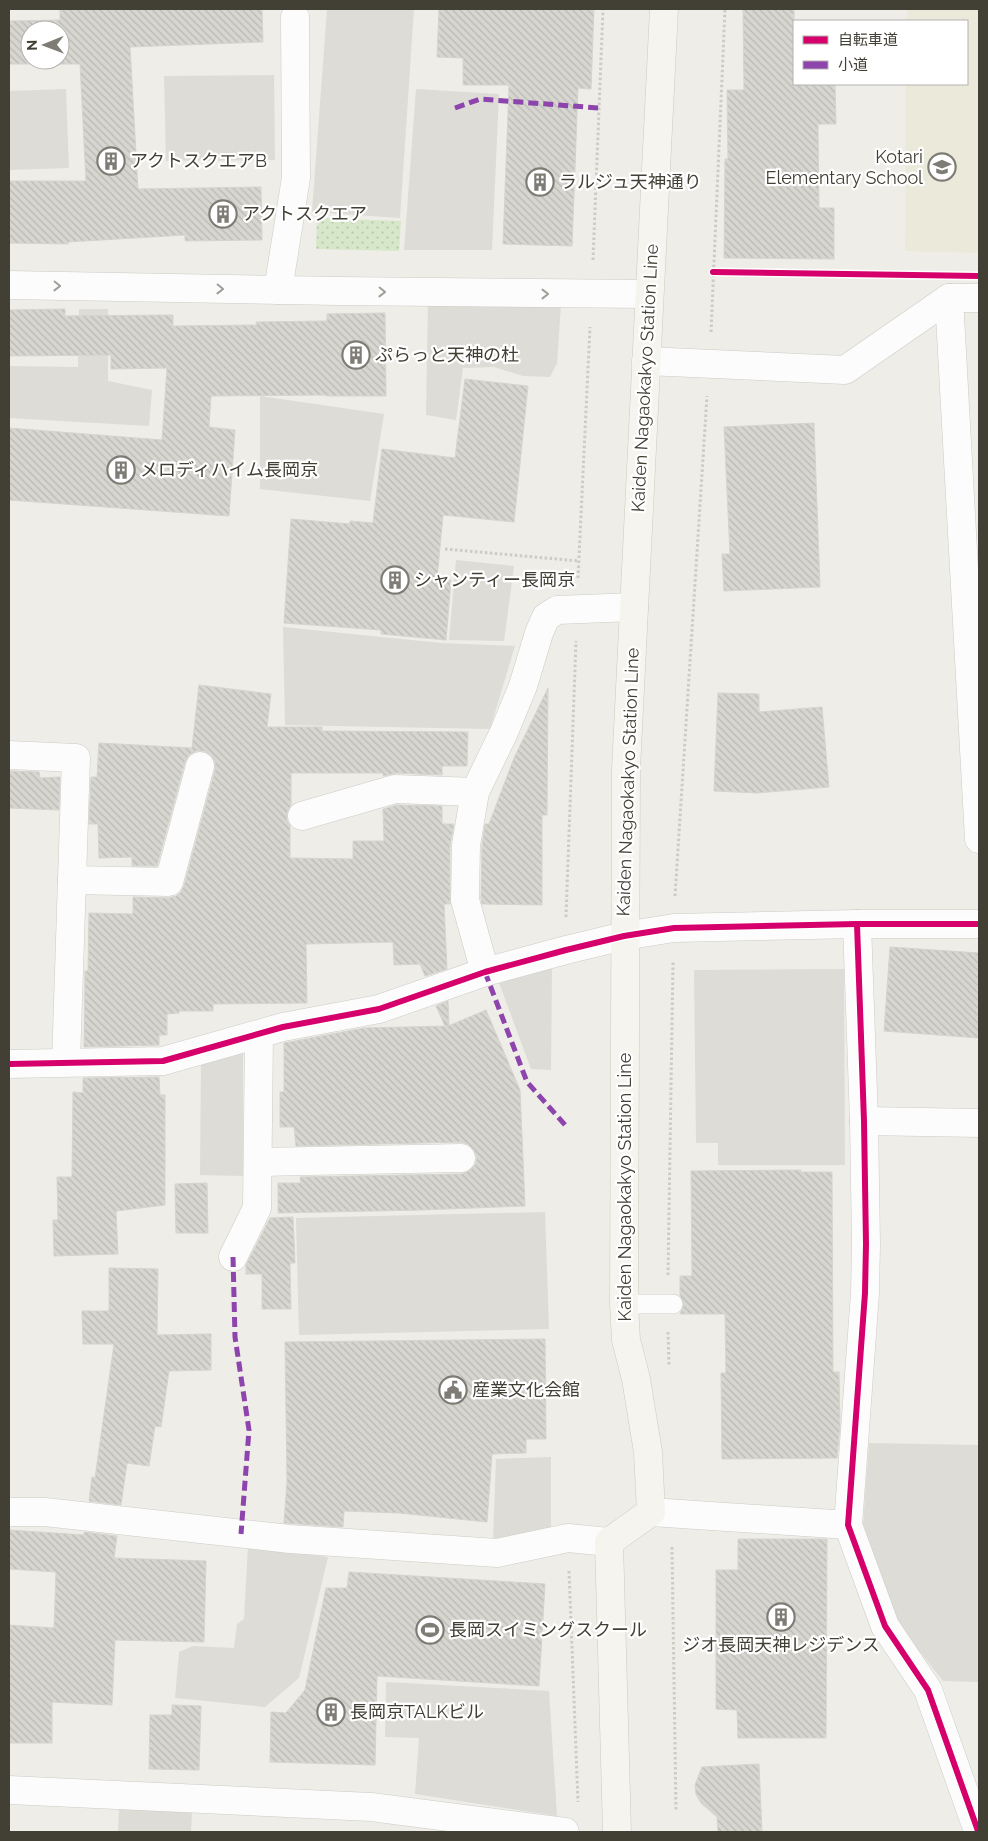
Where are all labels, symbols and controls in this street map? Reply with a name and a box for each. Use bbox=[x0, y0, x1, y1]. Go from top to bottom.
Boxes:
north arrow bbox=[20, 20, 70, 70]
legend bbox=[793, 20, 968, 85]
text: 自転車道 bbox=[838, 31, 898, 49]
text: N bbox=[24, 40, 40, 51]
text: 小道 bbox=[838, 56, 868, 74]
building icon: アクトスクエアB bbox=[96, 146, 126, 176]
place label: Kotari Elementary School bbox=[765, 146, 923, 188]
place label: アクトスクエアB bbox=[130, 150, 267, 171]
school or university icon: Kotari Elementary School bbox=[927, 152, 957, 182]
building icon: ラルジュ天神通り bbox=[525, 167, 555, 197]
place label: ラルジュ天神通り bbox=[559, 171, 702, 192]
building icon: アクトスクエア bbox=[208, 199, 238, 229]
place label: アクトスクエア bbox=[242, 203, 367, 224]
street label: Kaiden Nagaokakyo Station Line bbox=[627, 243, 662, 513]
one-way arrow bbox=[54, 281, 62, 291]
one-way arrow bbox=[216, 284, 224, 294]
one-way arrow bbox=[379, 287, 387, 297]
one-way arrow bbox=[541, 288, 549, 299]
building icon: ぷらっと天神の杜 bbox=[341, 340, 371, 370]
place label: ぷらっと天神の杜 bbox=[375, 344, 519, 365]
building icon: メロディハイム長岡京 bbox=[106, 455, 136, 485]
place label: メロディハイム長岡京 bbox=[140, 459, 318, 480]
building icon: シャンティー長岡京 bbox=[380, 565, 410, 595]
place label: シャンティー長岡京 bbox=[414, 569, 575, 590]
street label: Kaiden Nagaokakyo Station Line bbox=[612, 647, 643, 917]
street label: Kaiden Nagaokakyo Station Line bbox=[614, 1052, 635, 1321]
public building icon: 産業文化会館 bbox=[438, 1375, 468, 1405]
place label: 産業文化会館 bbox=[472, 1379, 580, 1400]
building icon: ジオ長岡天神レジデンス bbox=[766, 1602, 796, 1632]
sports icon: 長岡スイミングスクール bbox=[415, 1615, 445, 1645]
place label: 長岡スイミングスクール bbox=[449, 1619, 647, 1640]
place label: ジオ長岡天神レジデンス bbox=[682, 1634, 880, 1655]
building icon: 長岡京TALKビル bbox=[316, 1697, 346, 1727]
place label: 長岡京TALKビル bbox=[350, 1701, 484, 1722]

